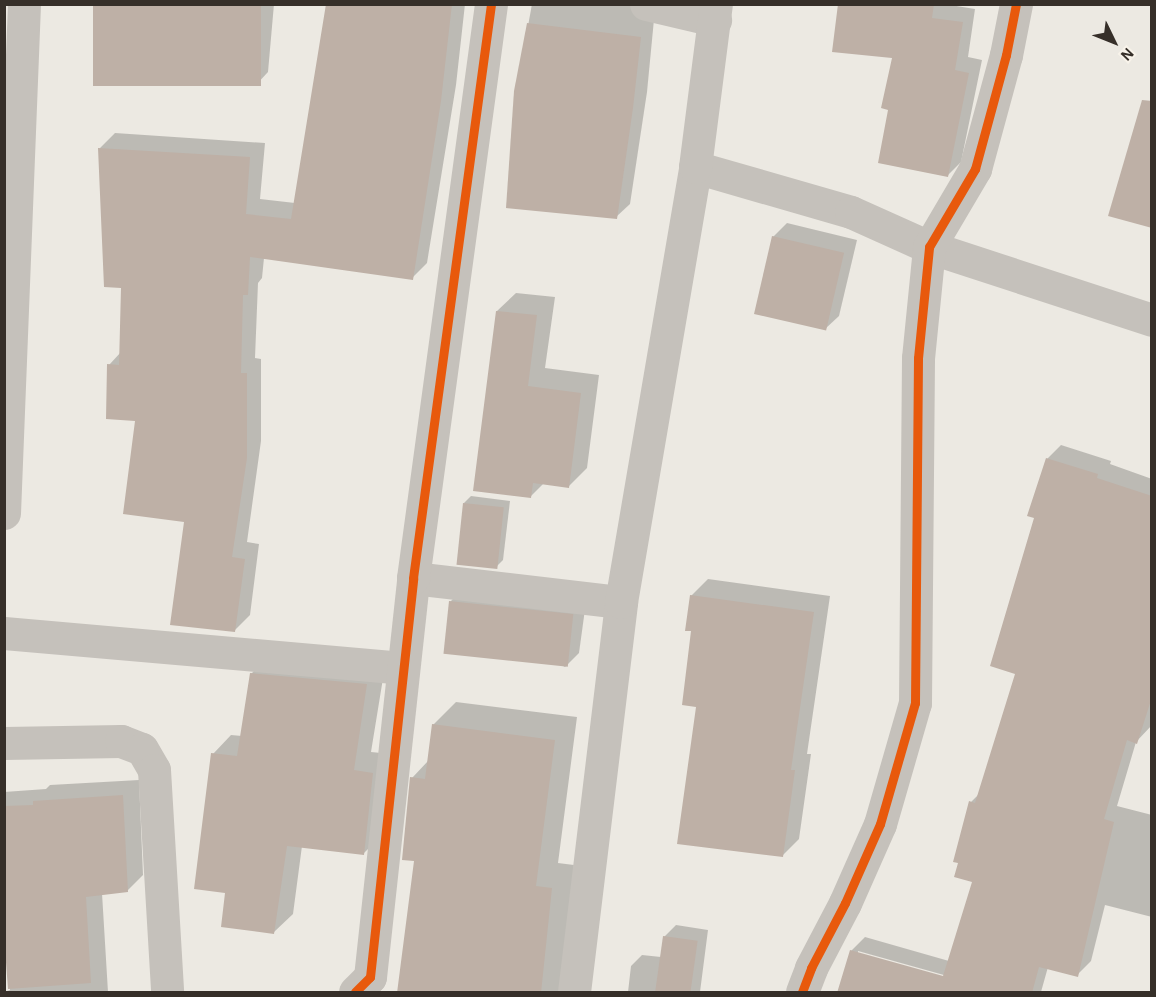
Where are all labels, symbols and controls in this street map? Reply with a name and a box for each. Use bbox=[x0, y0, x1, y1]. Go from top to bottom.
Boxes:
north arrow bbox=[1084, 12, 1144, 72]
text: N bbox=[1118, 45, 1137, 64]

